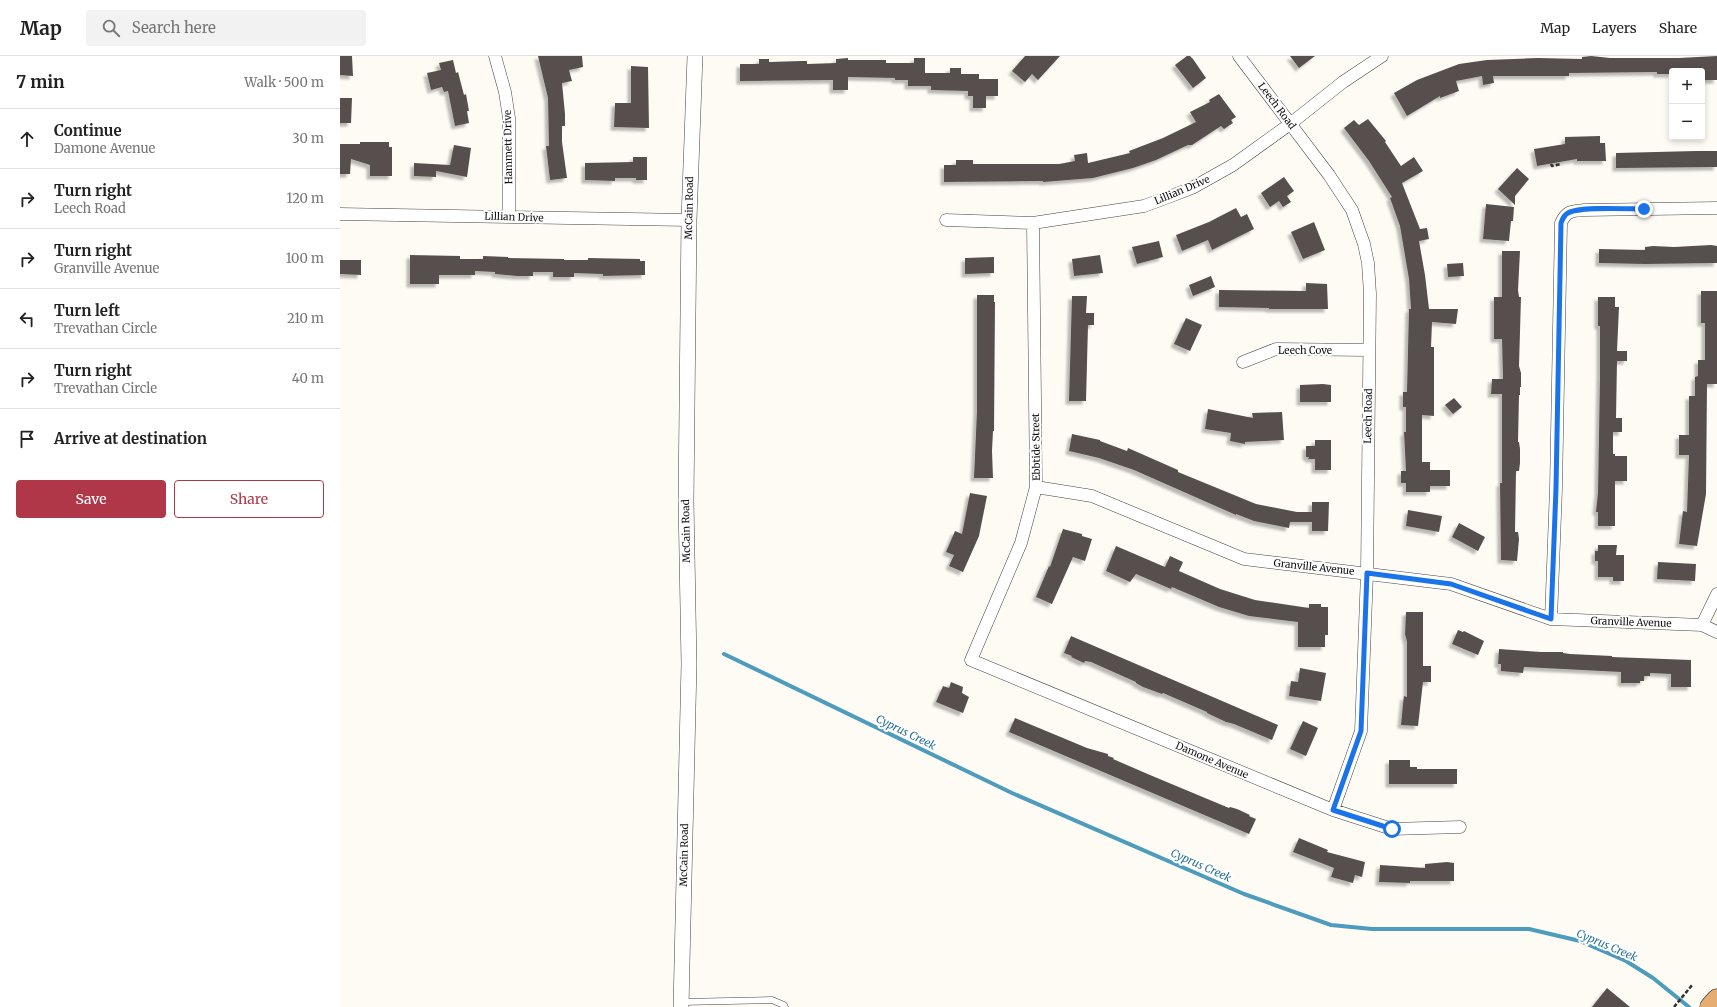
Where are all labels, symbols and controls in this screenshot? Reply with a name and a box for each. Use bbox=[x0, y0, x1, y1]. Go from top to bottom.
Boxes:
search box bbox=[86, 10, 366, 46]
text: Map bbox=[20, 16, 62, 40]
icon: search bbox=[100, 17, 122, 39]
text: Search here bbox=[132, 18, 216, 37]
text: Map bbox=[1540, 19, 1570, 37]
text: Layers bbox=[1592, 19, 1637, 37]
text: Share bbox=[1659, 19, 1697, 37]
map controls bbox=[1669, 68, 1705, 140]
button: + bbox=[1669, 68, 1705, 104]
text: 7 min bbox=[16, 71, 65, 93]
text: Walk · 500 m bbox=[244, 74, 324, 91]
street label: Leech Road bbox=[1255, 80, 1299, 132]
button: − bbox=[1669, 104, 1705, 140]
street label: Hammett Drive bbox=[501, 110, 515, 184]
text: Continue bbox=[54, 121, 122, 140]
icon: ahead bbox=[16, 128, 38, 150]
text: 30 m bbox=[292, 130, 324, 147]
text: Damone Avenue bbox=[54, 140, 155, 157]
street label: Lillian Drive bbox=[1152, 172, 1212, 208]
street label: McCain Road bbox=[682, 176, 696, 240]
text: Turn right bbox=[54, 181, 132, 200]
icon: right bbox=[16, 188, 38, 210]
text: 120 m bbox=[286, 190, 324, 207]
text: Leech Road bbox=[54, 200, 126, 217]
route end bbox=[1635, 200, 1653, 218]
street label: Lillian Drive bbox=[484, 209, 544, 225]
text: Turn right bbox=[54, 241, 132, 260]
icon: right bbox=[16, 248, 38, 270]
text: 100 m bbox=[286, 250, 324, 267]
text: Granville Avenue bbox=[54, 260, 159, 277]
text: Turn left bbox=[54, 301, 120, 320]
icon: left bbox=[16, 308, 38, 330]
text: 210 m bbox=[287, 310, 324, 327]
text: Trevathan Circle bbox=[54, 320, 157, 337]
street label: Leech Cove bbox=[1278, 344, 1332, 357]
text: Turn right bbox=[54, 361, 132, 380]
icon: right bbox=[16, 368, 38, 390]
text: 40 m bbox=[292, 370, 324, 387]
text: Trevathan Circle bbox=[54, 380, 157, 397]
street label: Leech Road bbox=[1361, 388, 1375, 444]
street label: Ebbtide Street bbox=[1029, 413, 1043, 481]
icon: arrive bbox=[16, 428, 38, 450]
text: Arrive at destination bbox=[54, 429, 207, 448]
button: Save bbox=[16, 480, 166, 518]
button: Share bbox=[174, 480, 324, 518]
street label: McCain Road bbox=[679, 499, 693, 563]
street label: Granville Avenue bbox=[1273, 556, 1355, 578]
street label: Granville Avenue bbox=[1590, 614, 1672, 630]
water label: Cyprus Creek bbox=[874, 711, 938, 753]
street label: Damone Avenue bbox=[1174, 739, 1250, 781]
route start bbox=[1383, 820, 1401, 838]
street label: McCain Road bbox=[677, 823, 691, 887]
water label: Cyprus Creek bbox=[1169, 845, 1233, 885]
water label: Cyprus Creek bbox=[1574, 926, 1640, 964]

